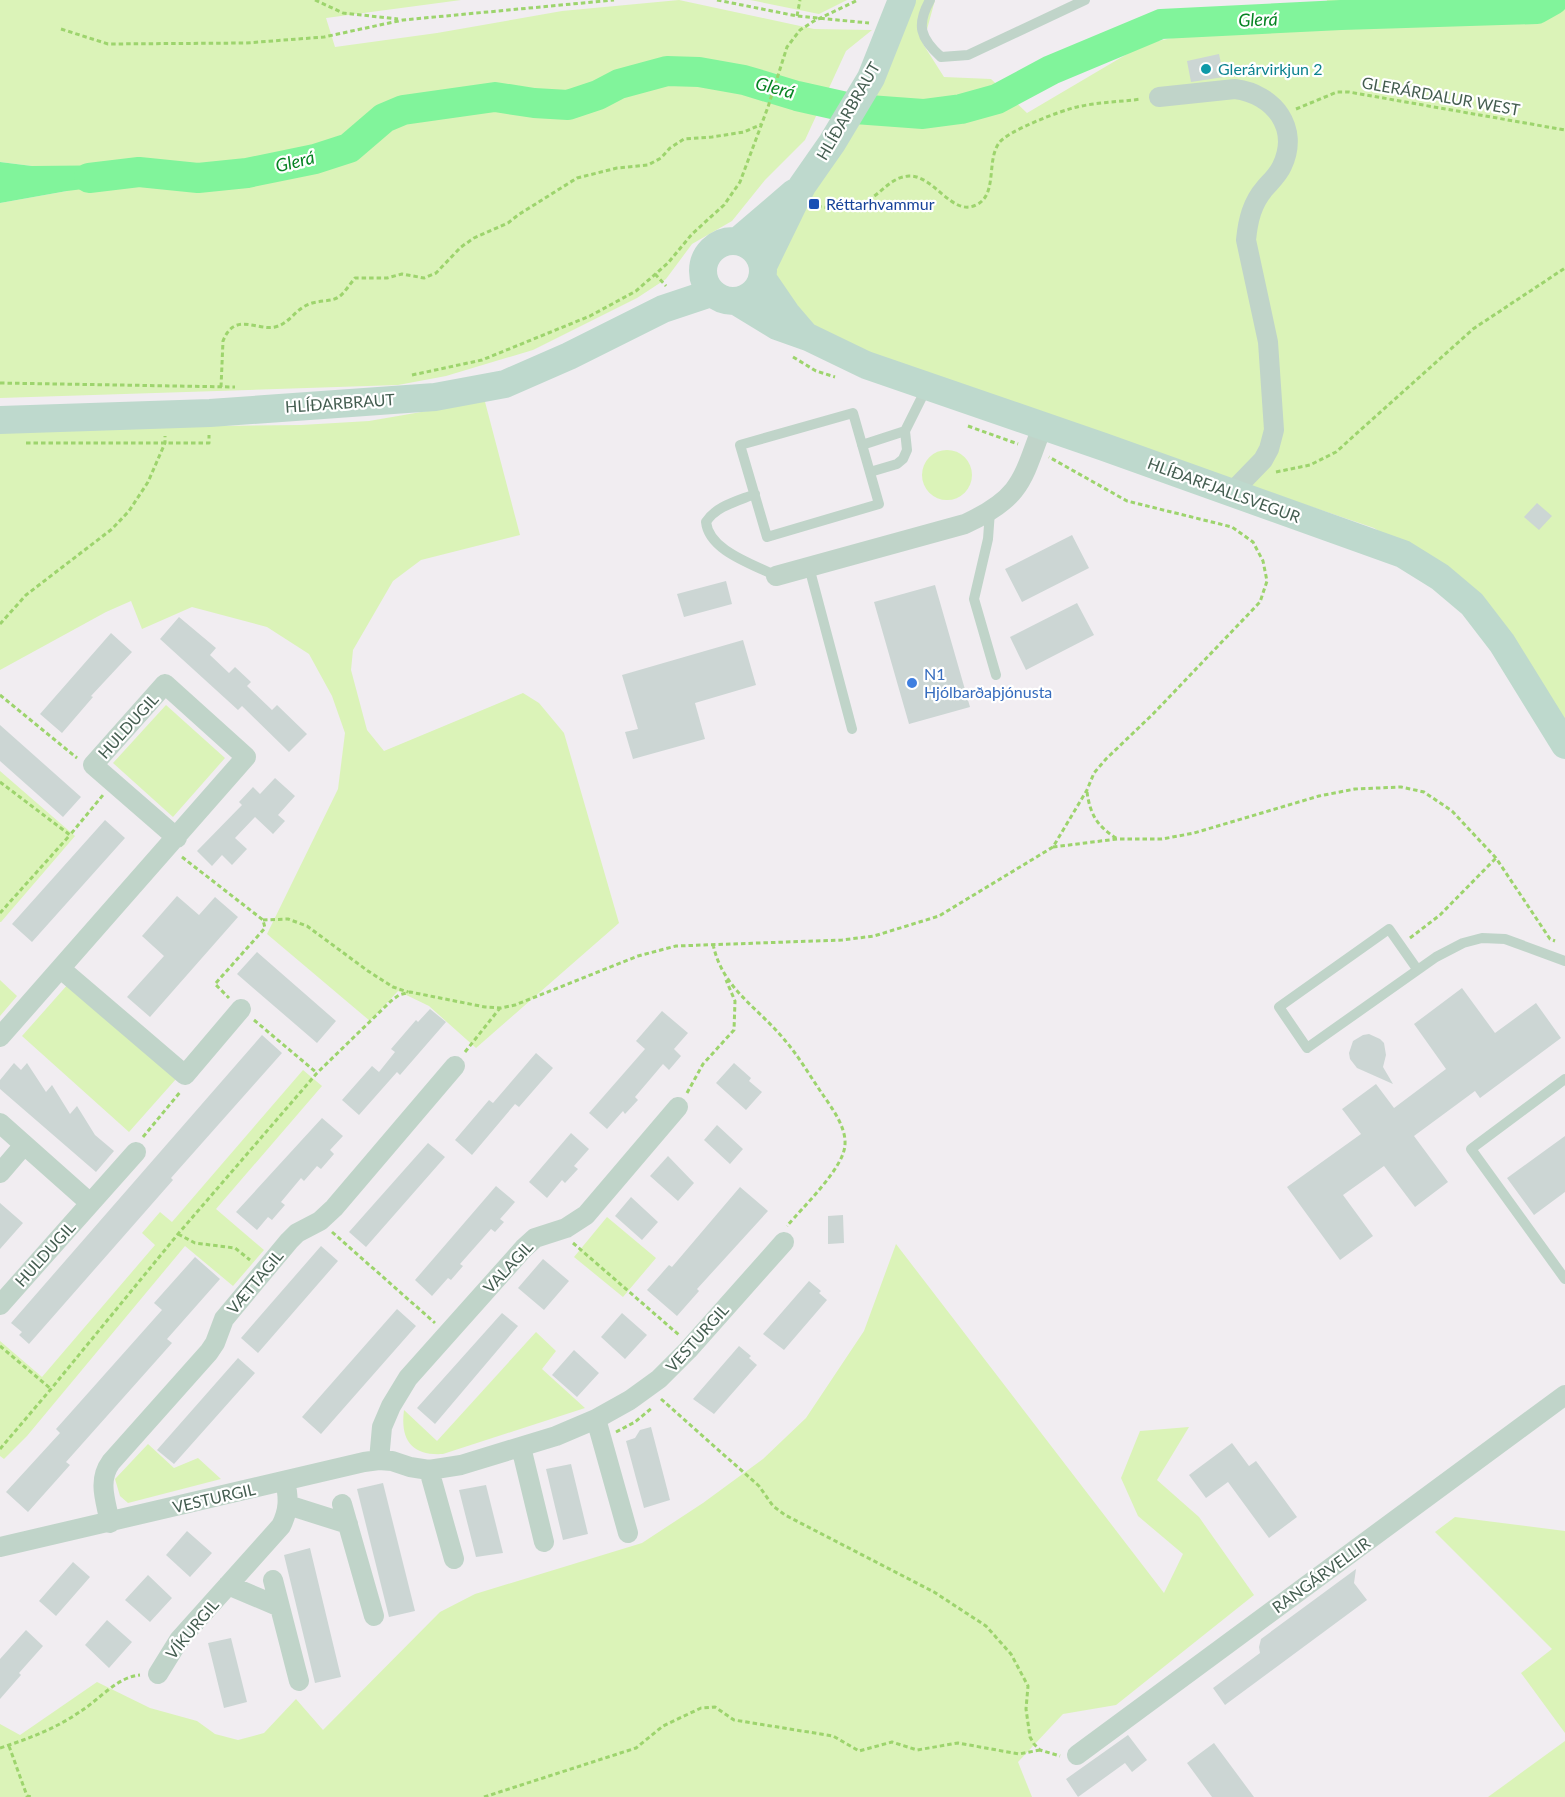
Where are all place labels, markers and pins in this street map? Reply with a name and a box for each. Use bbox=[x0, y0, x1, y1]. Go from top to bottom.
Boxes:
place label: Glerárvirkjun 2 bbox=[1218, 59, 1322, 78]
marker: Glerárvirkjun 2 bbox=[1199, 62, 1213, 76]
place label: Réttarhvammur bbox=[826, 194, 935, 213]
marker: Réttarhvammur bbox=[807, 197, 821, 211]
place label: N1 Hjólbarðaþjónusta bbox=[924, 664, 1052, 701]
marker: N1 Hjólbarðaþjónusta bbox=[905, 676, 919, 690]

